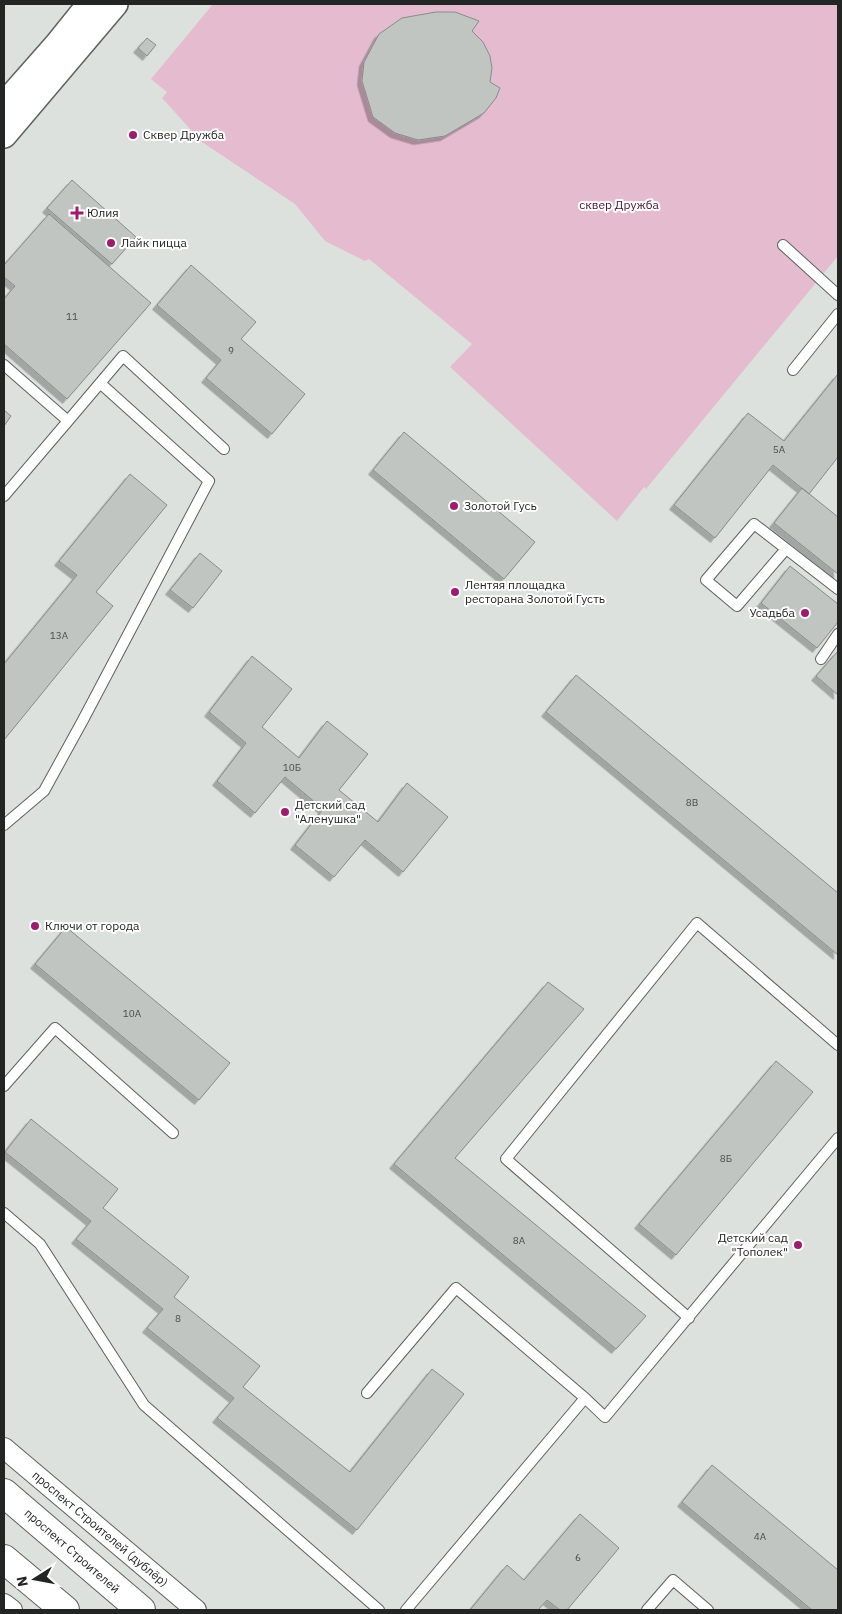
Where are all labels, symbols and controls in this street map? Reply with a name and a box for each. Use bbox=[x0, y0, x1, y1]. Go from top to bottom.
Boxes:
place label: Сквер Дружба bbox=[143, 127, 225, 142]
marker: Сквер Дружба bbox=[127, 129, 139, 141]
park label: сквер Дружба bbox=[579, 197, 659, 212]
place label: Юлия bbox=[87, 205, 119, 220]
marker: Юлия bbox=[71, 207, 83, 219]
place label: Лайк пицца bbox=[121, 235, 187, 250]
marker: Лайк пицца bbox=[105, 237, 117, 249]
house number: 11 bbox=[66, 310, 78, 323]
house number: 9 bbox=[228, 344, 234, 357]
house number: 5А bbox=[773, 443, 786, 456]
place label: Золотой Гусь bbox=[464, 498, 537, 513]
marker: Золотой Гусь bbox=[448, 500, 460, 512]
place label: Лентяя площадка ресторана Золотой Густь bbox=[465, 577, 605, 606]
marker: Лентяя площадка ресторана Золотой Густь bbox=[449, 586, 461, 598]
place label: Усадьба bbox=[749, 605, 796, 620]
marker: Усадьба bbox=[799, 607, 811, 619]
house number: 13А bbox=[50, 629, 69, 642]
house number: 10Б bbox=[283, 761, 301, 774]
house number: 8В bbox=[686, 796, 698, 809]
place label: Детский сад "Аленушка" bbox=[295, 797, 365, 826]
marker: Детский сад "Аленушка" bbox=[279, 806, 291, 818]
place label: Ключи от города bbox=[45, 918, 140, 933]
marker: Ключи от города bbox=[29, 920, 41, 932]
house number: 10А bbox=[123, 1007, 142, 1020]
house number: 8Б bbox=[720, 1152, 732, 1165]
place label: Детский сад "Тополек" bbox=[718, 1230, 788, 1259]
house number: 8А bbox=[513, 1234, 526, 1247]
marker: Детский сад "Тополек" bbox=[792, 1239, 804, 1251]
house number: 8 bbox=[175, 1312, 181, 1325]
street label: проспект Строителей (дублёр) bbox=[29, 1468, 171, 1590]
street label: проспект Строителей bbox=[21, 1506, 123, 1596]
house number: 4А bbox=[754, 1530, 767, 1543]
house number: 6 bbox=[575, 1551, 581, 1564]
north arrow bbox=[10, 1554, 60, 1604]
text: N bbox=[12, 1575, 32, 1588]

